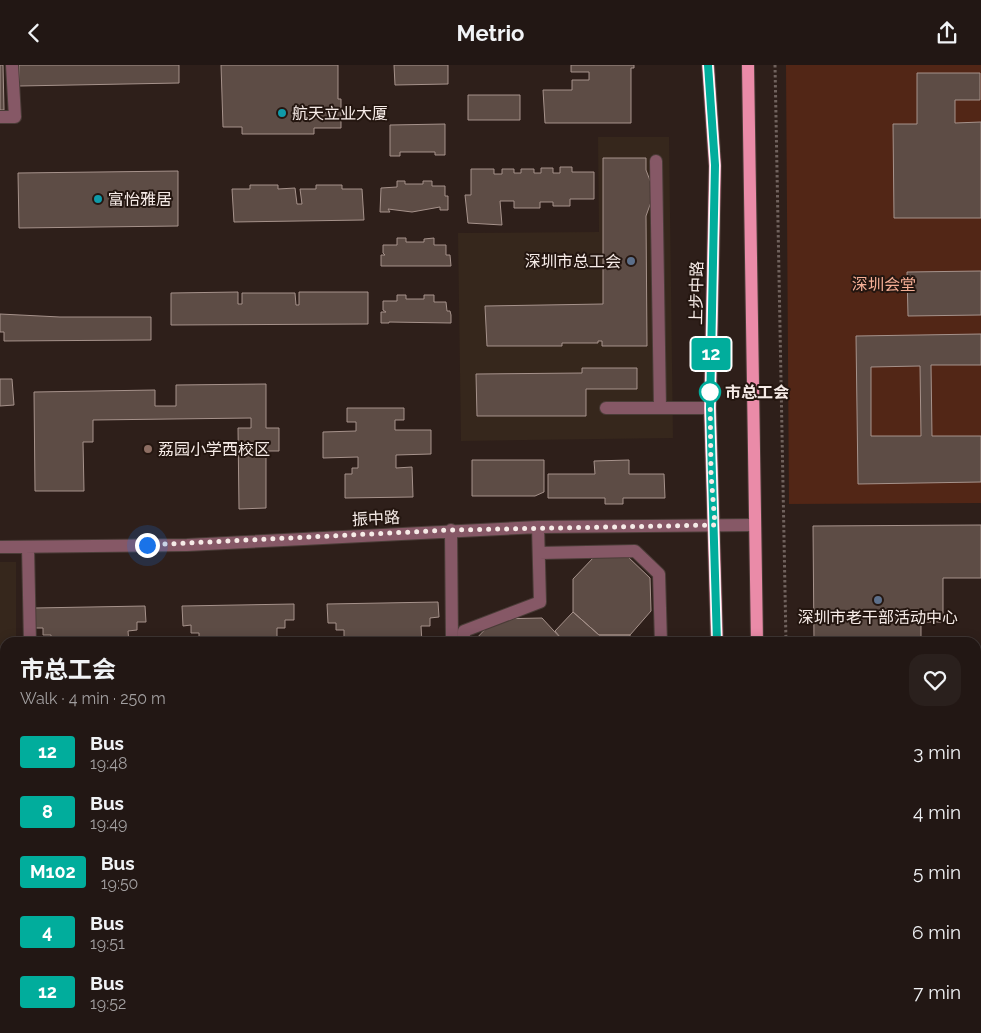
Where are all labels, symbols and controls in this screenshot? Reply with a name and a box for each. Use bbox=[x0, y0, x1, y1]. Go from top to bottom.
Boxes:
icon: back bbox=[20, 19, 48, 47]
icon: share bbox=[933, 19, 961, 47]
text: Metrio bbox=[457, 20, 524, 46]
place label: 航天立业大厦 bbox=[292, 104, 388, 123]
marker: 航天立业大厦 bbox=[276, 107, 288, 119]
place label: 富怡雅居 bbox=[108, 190, 172, 209]
marker: 富怡雅居 bbox=[92, 193, 104, 205]
place label: 深圳市总工会 bbox=[525, 252, 621, 271]
marker: 深圳市总工会 bbox=[625, 255, 637, 267]
street label: 上步中路 bbox=[686, 261, 707, 325]
park label: 深圳会堂 bbox=[852, 275, 916, 294]
line badge: 12 bbox=[688, 338, 734, 370]
text: 12 bbox=[701, 343, 721, 364]
marker: 市总工会 bbox=[699, 381, 721, 403]
place label: 市总工会 bbox=[725, 383, 789, 402]
place label: 荔园小学西校区 bbox=[158, 440, 270, 459]
marker: 荔园小学西校区 bbox=[142, 443, 154, 455]
street label: 振中路 bbox=[352, 508, 400, 529]
your location bbox=[135, 533, 160, 558]
marker: 深圳市老干部活动中心 bbox=[872, 594, 884, 606]
place label: 深圳市老干部活动中心 bbox=[798, 608, 958, 627]
button: heart bbox=[909, 654, 961, 706]
text: 市总工会 bbox=[20, 655, 116, 684]
text: Walk · 4 min · 250 m bbox=[20, 689, 166, 708]
text: Bus bbox=[90, 732, 124, 754]
text: 12 bbox=[38, 741, 57, 762]
text: 3 min bbox=[913, 741, 961, 763]
text: 19:48 bbox=[90, 754, 127, 773]
text: Bus bbox=[90, 792, 124, 814]
text: 8 bbox=[42, 801, 53, 822]
text: 4 min bbox=[913, 801, 961, 823]
text: 19:49 bbox=[90, 814, 127, 833]
text: Bus bbox=[101, 852, 135, 874]
text: M102 bbox=[30, 861, 76, 882]
text: 5 min bbox=[913, 861, 961, 883]
text: 19:50 bbox=[101, 874, 138, 893]
text: Bus bbox=[90, 912, 124, 934]
text: 4 bbox=[42, 921, 53, 942]
text: 6 min bbox=[912, 921, 961, 943]
text: 19:51 bbox=[90, 934, 125, 953]
text: Bus bbox=[90, 972, 124, 994]
text: 12 bbox=[38, 981, 57, 1002]
text: 7 min bbox=[913, 981, 961, 1003]
text: 19:52 bbox=[90, 994, 126, 1013]

